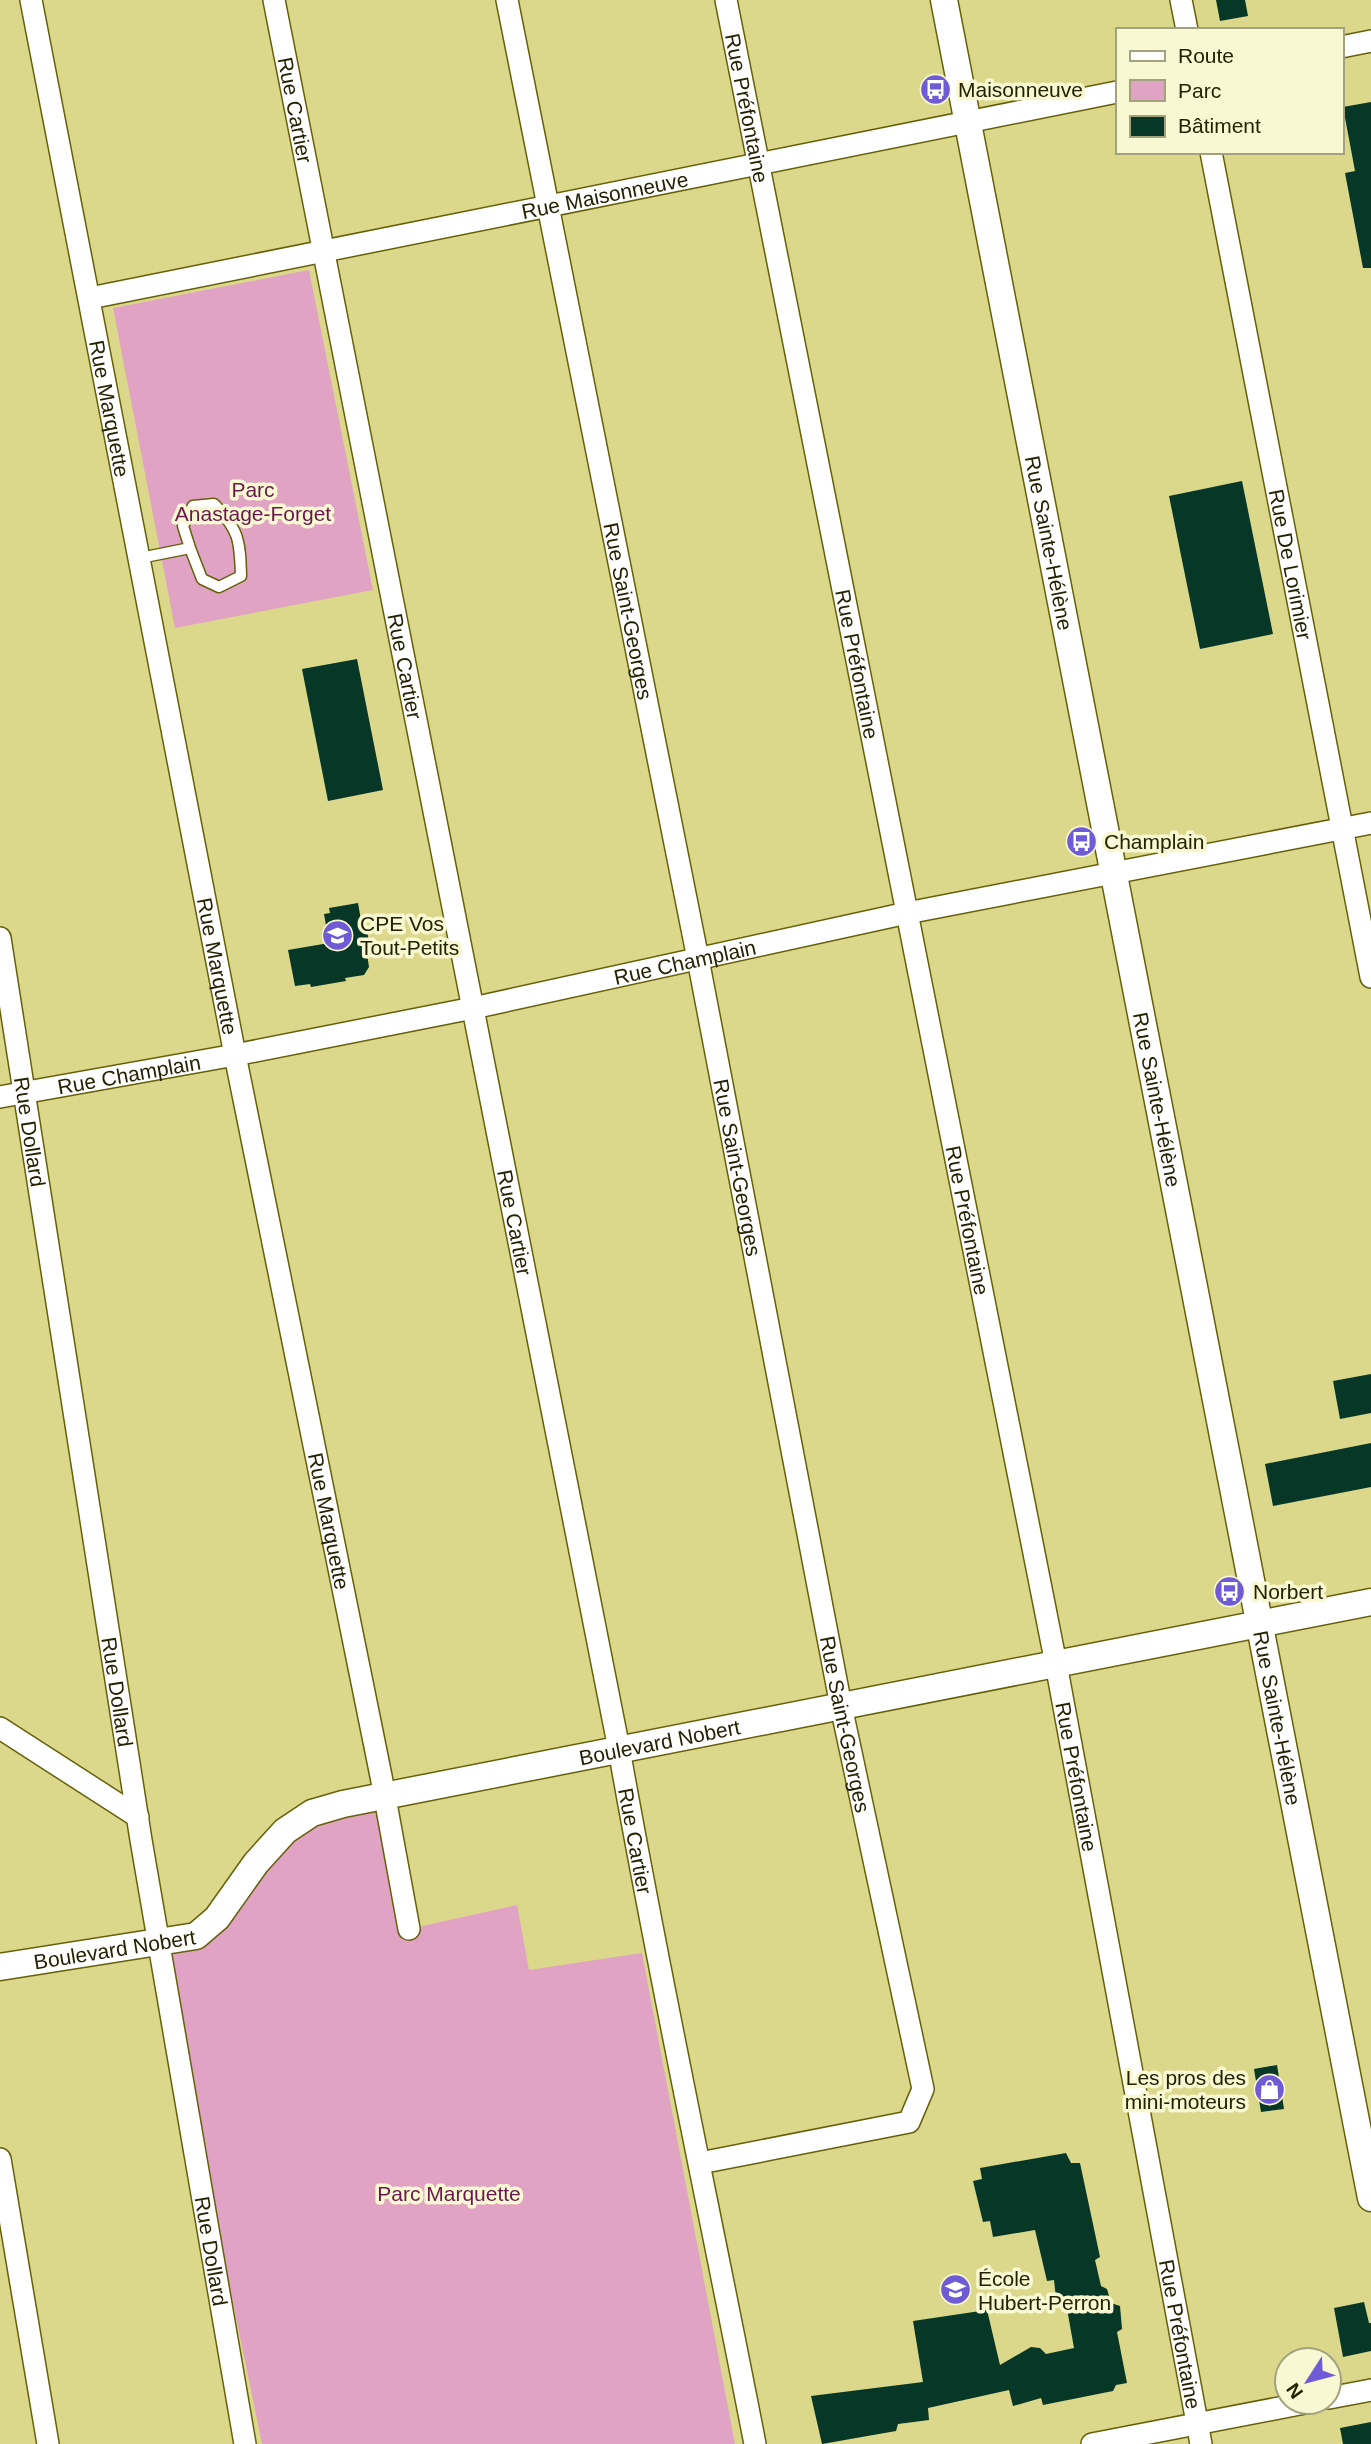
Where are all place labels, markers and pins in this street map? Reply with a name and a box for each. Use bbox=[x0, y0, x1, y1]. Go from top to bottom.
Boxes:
bus stop icon: Maisonneuve bbox=[918, 72, 952, 106]
place label: Maisonneuve bbox=[958, 78, 1083, 101]
bus stop icon: Champlain bbox=[1064, 824, 1098, 858]
place label: Champlain bbox=[1104, 830, 1204, 853]
place label: CPE Vos Tout-Petits bbox=[360, 912, 459, 959]
school or university icon: CPE Vos Tout-Petits bbox=[320, 918, 354, 952]
bus stop icon: Norbert bbox=[1213, 1574, 1247, 1608]
place label: Norbert bbox=[1253, 1580, 1323, 1603]
place label: Les pros des mini-moteurs bbox=[1125, 2066, 1246, 2113]
shop icon: Les pros des mini-moteurs bbox=[1252, 2072, 1286, 2106]
place label: École Hubert-Perron bbox=[978, 2267, 1111, 2314]
school or university icon: École Hubert-Perron bbox=[938, 2273, 972, 2307]

